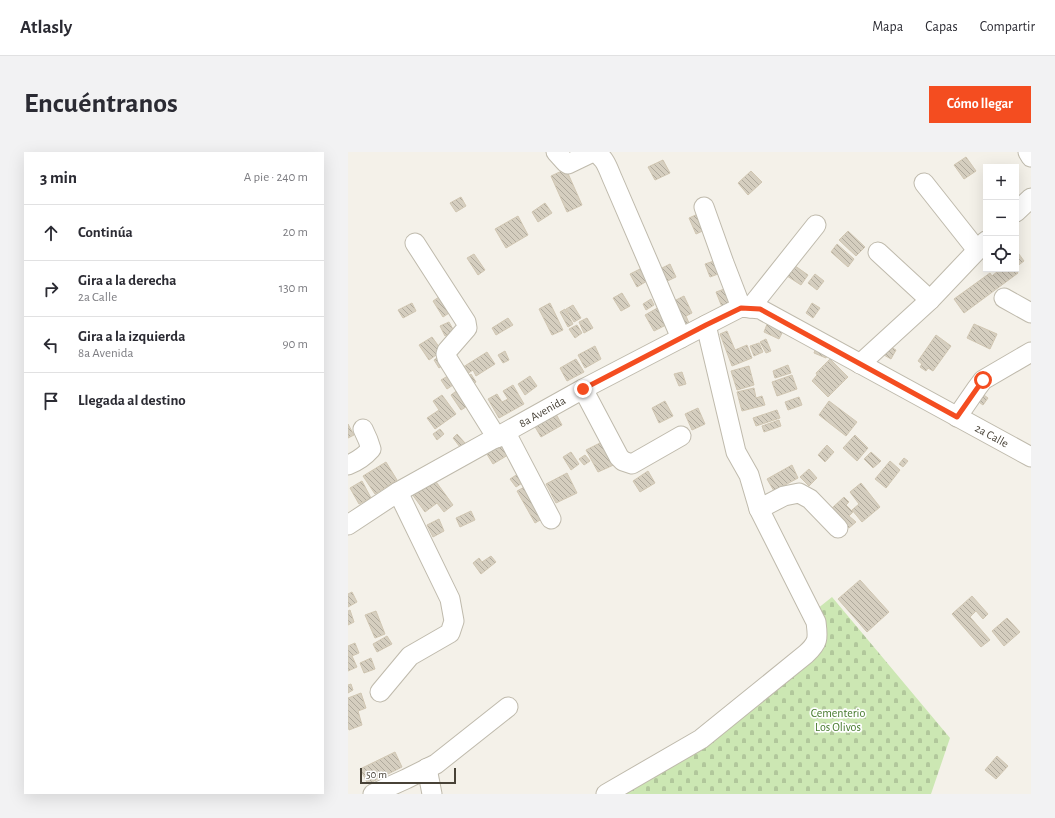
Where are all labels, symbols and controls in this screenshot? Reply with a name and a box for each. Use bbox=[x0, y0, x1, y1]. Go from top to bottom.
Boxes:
text: Atlasly bbox=[20, 18, 72, 37]
text: Mapa bbox=[872, 20, 903, 34]
text: Capas bbox=[925, 20, 958, 34]
text: Compartir bbox=[980, 20, 1035, 34]
button: Cómo llegar bbox=[929, 86, 1031, 123]
text: Encuéntranos bbox=[24, 90, 178, 118]
map controls bbox=[983, 164, 1019, 272]
button: + bbox=[983, 164, 1019, 200]
text: 3 min bbox=[40, 169, 77, 186]
text: A pie · 240 m bbox=[244, 171, 308, 184]
button: − bbox=[983, 200, 1019, 236]
icon: ahead bbox=[40, 222, 62, 244]
text: Continúa bbox=[78, 225, 133, 240]
text: 20 m bbox=[283, 226, 308, 239]
button: locate bbox=[983, 236, 1019, 272]
text: Gira a la derecha bbox=[78, 273, 177, 288]
icon: right bbox=[40, 278, 62, 300]
text: 130 m bbox=[279, 282, 308, 295]
text: 2a Calle bbox=[78, 291, 117, 304]
text: Gira a la izquierda bbox=[78, 329, 185, 344]
icon: left bbox=[40, 334, 62, 356]
text: 90 m bbox=[282, 338, 308, 351]
text: 8a Avenida bbox=[78, 347, 133, 360]
route start bbox=[974, 371, 992, 389]
route end bbox=[574, 380, 592, 398]
icon: arrive bbox=[40, 390, 62, 412]
text: Llegada al destino bbox=[78, 393, 186, 408]
street label: 8a Avenida bbox=[517, 394, 568, 429]
street label: 2a Calle bbox=[973, 422, 1011, 450]
park label: Cementerio Los Olivos bbox=[811, 707, 865, 733]
scale bar bbox=[360, 766, 456, 785]
text: 50 m bbox=[366, 769, 387, 780]

